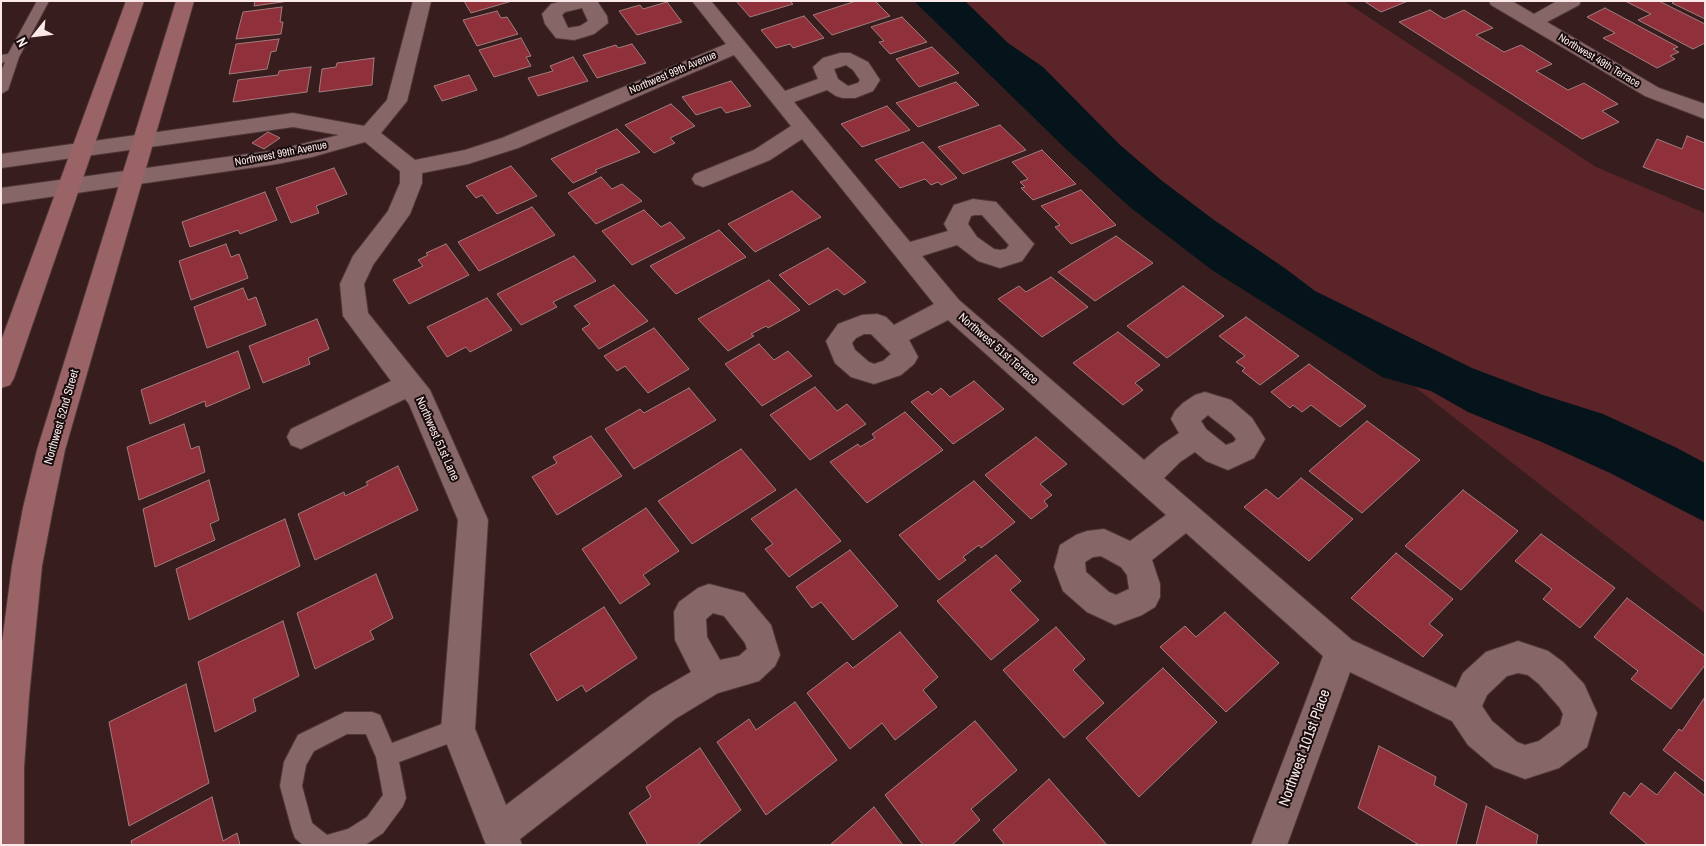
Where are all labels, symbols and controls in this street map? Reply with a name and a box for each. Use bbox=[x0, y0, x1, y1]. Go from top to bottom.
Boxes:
north arrow bbox=[10, 10, 60, 60]
street label: Northwest 49th Terrace bbox=[1556, 31, 1642, 91]
text: N bbox=[12, 34, 32, 50]
street label: Northwest 99th Avenue bbox=[627, 49, 719, 97]
street label: Northwest 99th Avenue bbox=[234, 139, 328, 169]
street label: Northwest 51st Terrace bbox=[955, 310, 1041, 388]
street label: Northwest 52nd Street bbox=[42, 368, 82, 466]
street label: Northwest 51st Lane bbox=[412, 395, 462, 483]
street label: Northwest 101st Place bbox=[1275, 687, 1335, 809]

